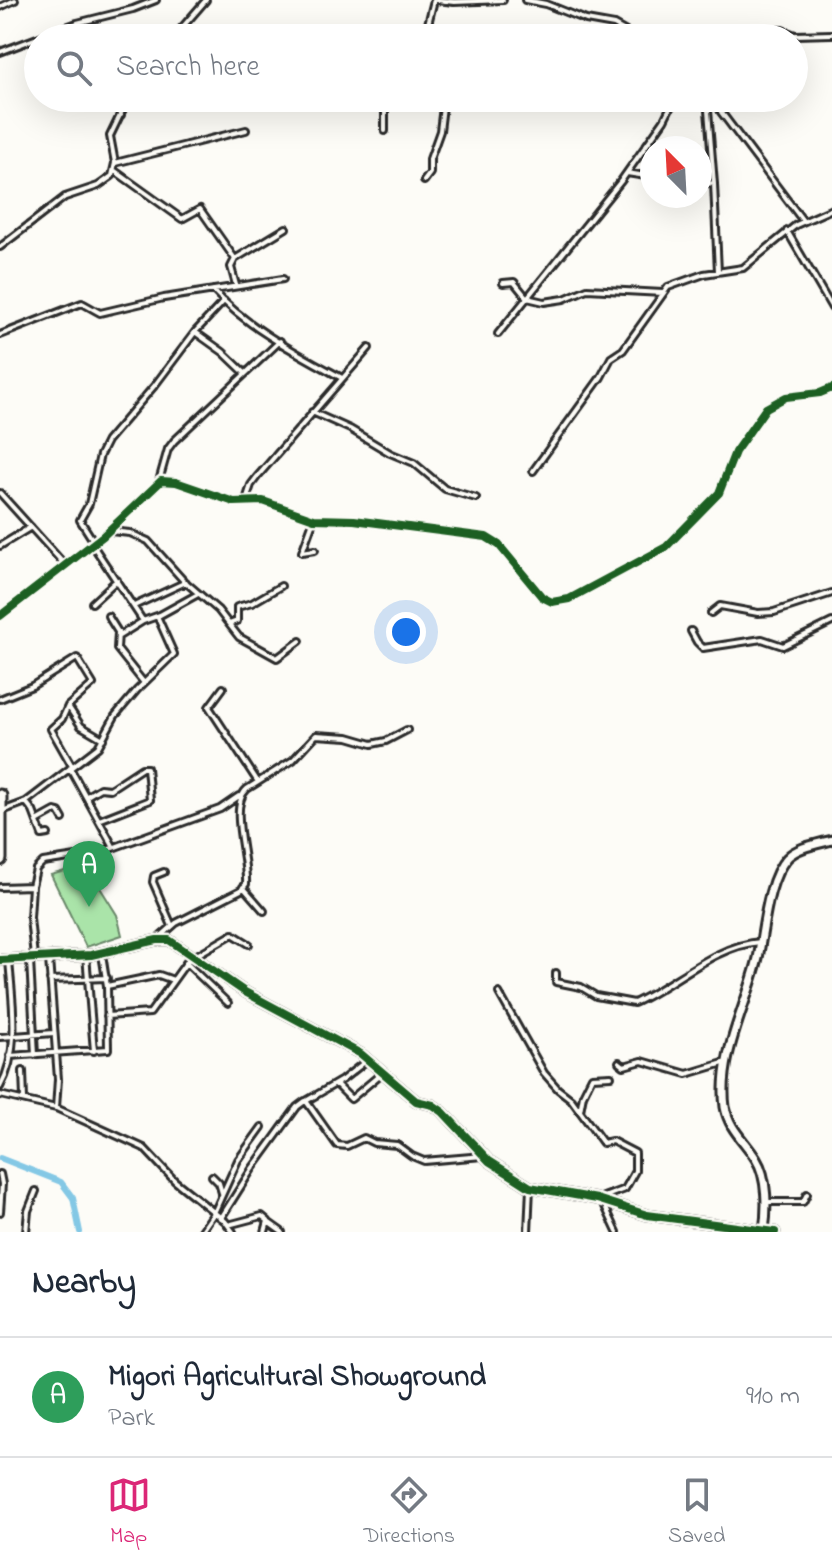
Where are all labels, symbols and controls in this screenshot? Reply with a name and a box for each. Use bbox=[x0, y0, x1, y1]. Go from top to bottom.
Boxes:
search box bbox=[24, 24, 808, 112]
icon: search bbox=[52, 46, 96, 90]
text: Search here bbox=[116, 46, 260, 90]
north arrow bbox=[640, 136, 712, 208]
your location bbox=[386, 612, 426, 652]
pin: A bbox=[63, 841, 115, 907]
text: Nearby bbox=[32, 1259, 136, 1309]
text: Migori Agricultural Showground bbox=[108, 1356, 486, 1400]
text: A bbox=[50, 1378, 66, 1416]
text: 910 m bbox=[746, 1378, 800, 1416]
text: Park bbox=[108, 1400, 155, 1438]
tab: Map bbox=[107, 1473, 151, 1553]
tab: Directions bbox=[364, 1473, 455, 1553]
tab: Saved bbox=[668, 1473, 725, 1553]

